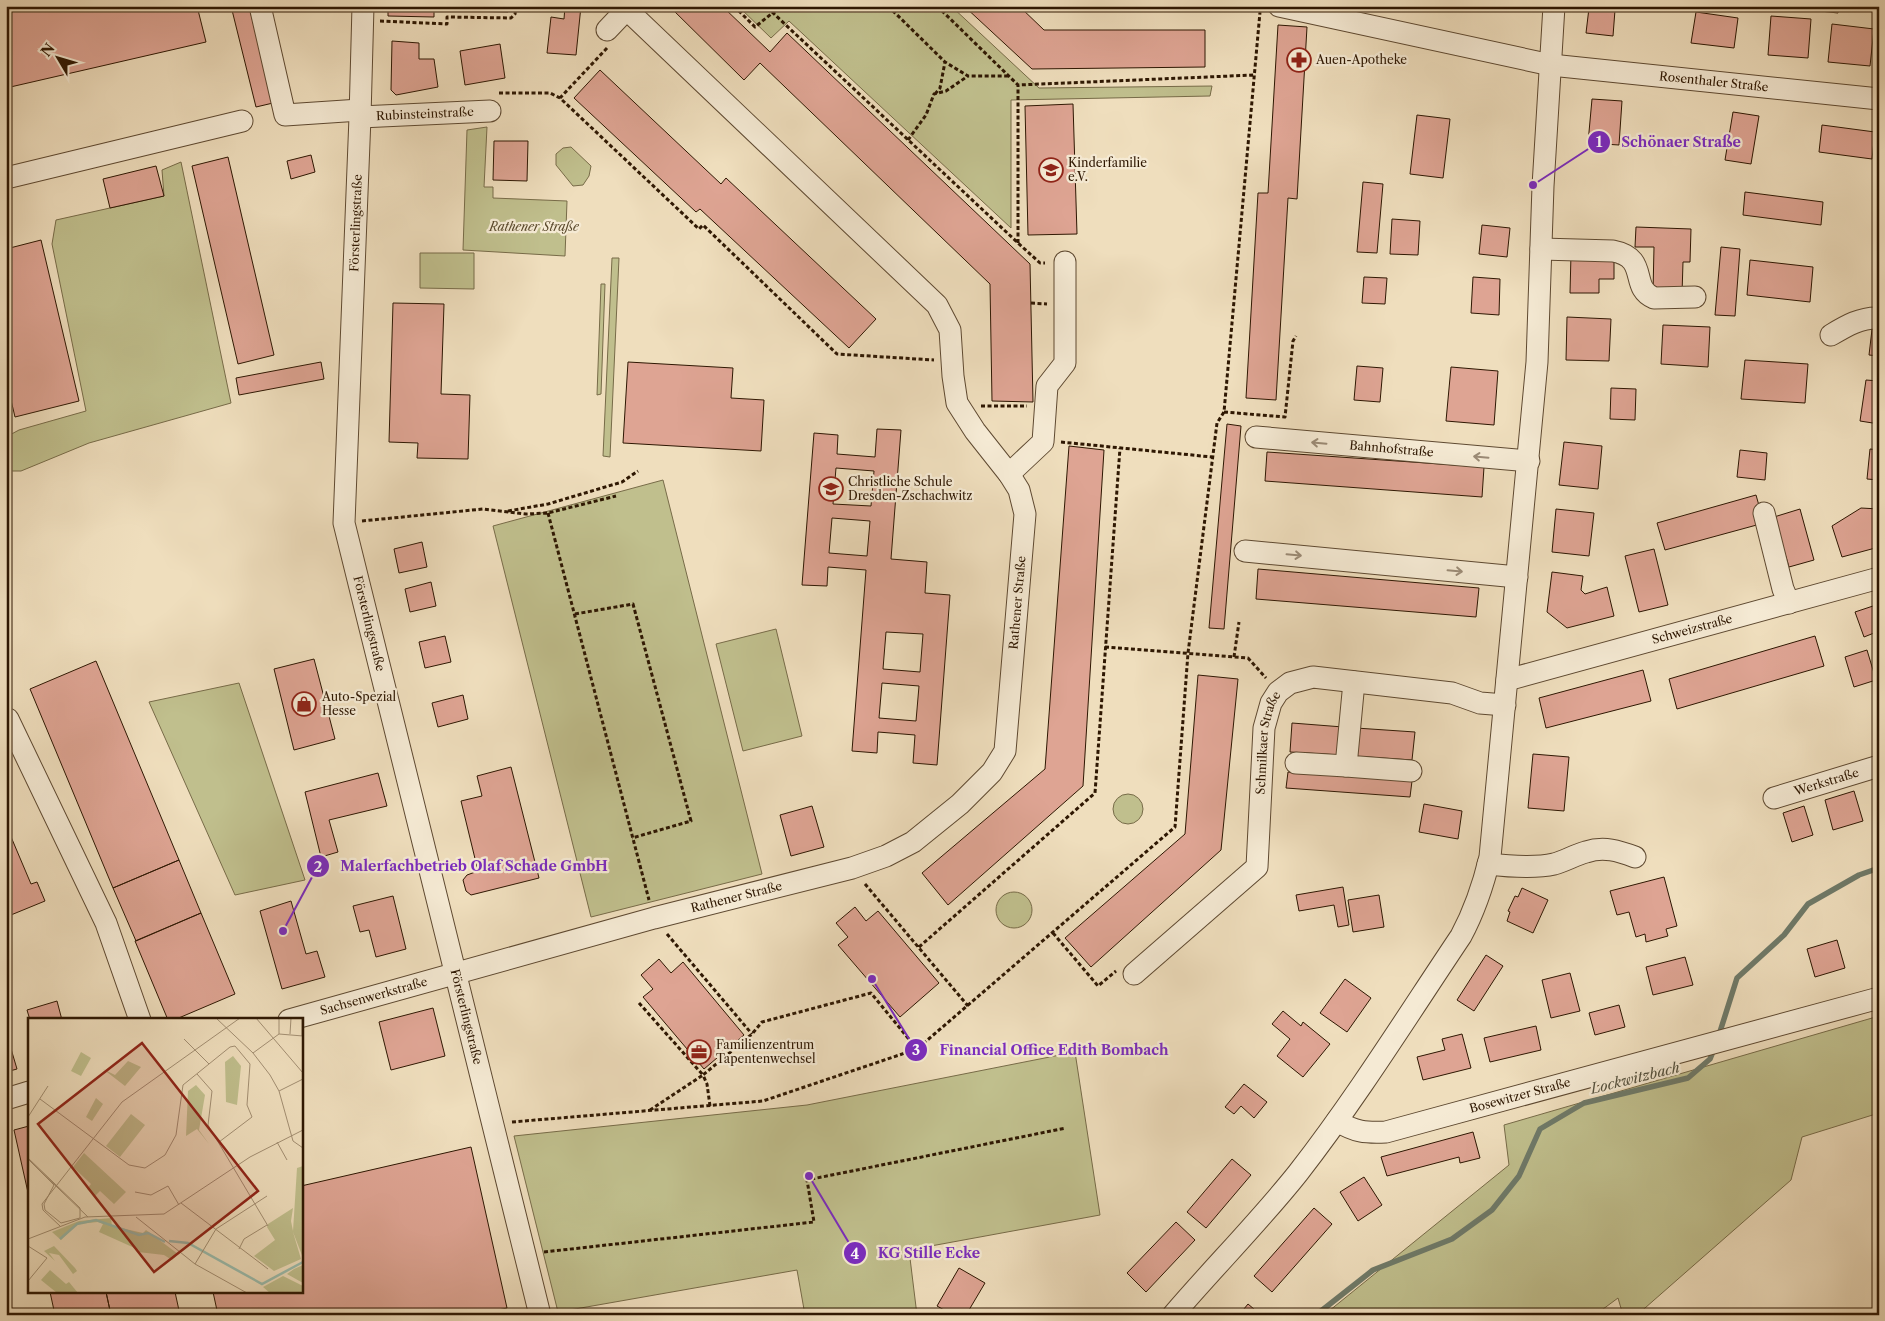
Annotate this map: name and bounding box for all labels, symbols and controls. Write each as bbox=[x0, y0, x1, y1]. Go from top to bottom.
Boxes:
north arrow bbox=[32, 32, 82, 82]
text: N bbox=[37, 40, 59, 60]
pharmacy icon: Auen-Apotheke bbox=[1286, 47, 1312, 73]
place label: Auen-Apotheke bbox=[1315, 52, 1407, 67]
street label: Rosenthaler Straße bbox=[1658, 68, 1770, 95]
street label: Rubinsteinstraße bbox=[376, 104, 474, 123]
callout: Schönaer Straße bbox=[1586, 127, 1751, 156]
text: 1 bbox=[1596, 132, 1603, 151]
text: Schönaer Straße bbox=[1621, 133, 1741, 151]
place label: Kinderfamilie e.V. bbox=[1068, 155, 1147, 184]
school or university icon: Kinderfamilie e.V. bbox=[1038, 157, 1064, 183]
street label: Försterlingstraße bbox=[346, 174, 365, 272]
park label: Rathener Straße bbox=[488, 219, 580, 234]
street label: Bahnhofstraße bbox=[1349, 437, 1435, 460]
one-way arrow bbox=[1311, 438, 1327, 447]
one-way arrow bbox=[1473, 452, 1489, 462]
place label: Christliche Schule Dresden-Zschachwitz bbox=[848, 474, 972, 503]
school or university icon: Christliche Schule Dresden-Zschachwitz bbox=[818, 476, 844, 502]
one-way arrow bbox=[1285, 550, 1301, 560]
street label: Rathener Straße bbox=[1006, 555, 1028, 650]
one-way arrow bbox=[1447, 566, 1463, 575]
street label: Försterlingstraße bbox=[350, 574, 388, 673]
street label: Schweizstraße bbox=[1650, 611, 1734, 647]
street label: Schmilkaer Straße bbox=[1253, 688, 1284, 795]
place label: Auto-Spezial Hesse bbox=[321, 689, 397, 718]
shop icon: Auto-Spezial Hesse bbox=[291, 691, 317, 717]
street label: Werkstraße bbox=[1791, 765, 1861, 799]
callout: Malerfachbetrieb Olaf Schade GmbH bbox=[305, 852, 618, 881]
text: 2 bbox=[314, 857, 323, 876]
text: Malerfachbetrieb Olaf Schade GmbH bbox=[340, 857, 608, 875]
street label: Rathener Straße bbox=[689, 878, 784, 915]
street label: Försterlingstraße bbox=[448, 967, 486, 1066]
street label: Sachsenwerkstraße bbox=[318, 974, 429, 1018]
inset map bbox=[28, 1018, 302, 1294]
callout: Financial Office Edith Bombach bbox=[904, 1035, 1178, 1064]
place label: Familienzentrum Tapentenwechsel bbox=[716, 1037, 816, 1066]
office icon: Familienzentrum Tapentenwechsel bbox=[686, 1039, 712, 1065]
text: 3 bbox=[912, 1040, 920, 1059]
text: Financial Office Edith Bombach bbox=[939, 1041, 1169, 1059]
water label: Lockwitzbach bbox=[1588, 1058, 1681, 1098]
street label: Bosewitzer Straße bbox=[1468, 1074, 1572, 1116]
callout: KG Stille Ecke bbox=[843, 1239, 990, 1268]
text: 4 bbox=[851, 1244, 860, 1263]
text: KG Stille Ecke bbox=[878, 1244, 980, 1262]

